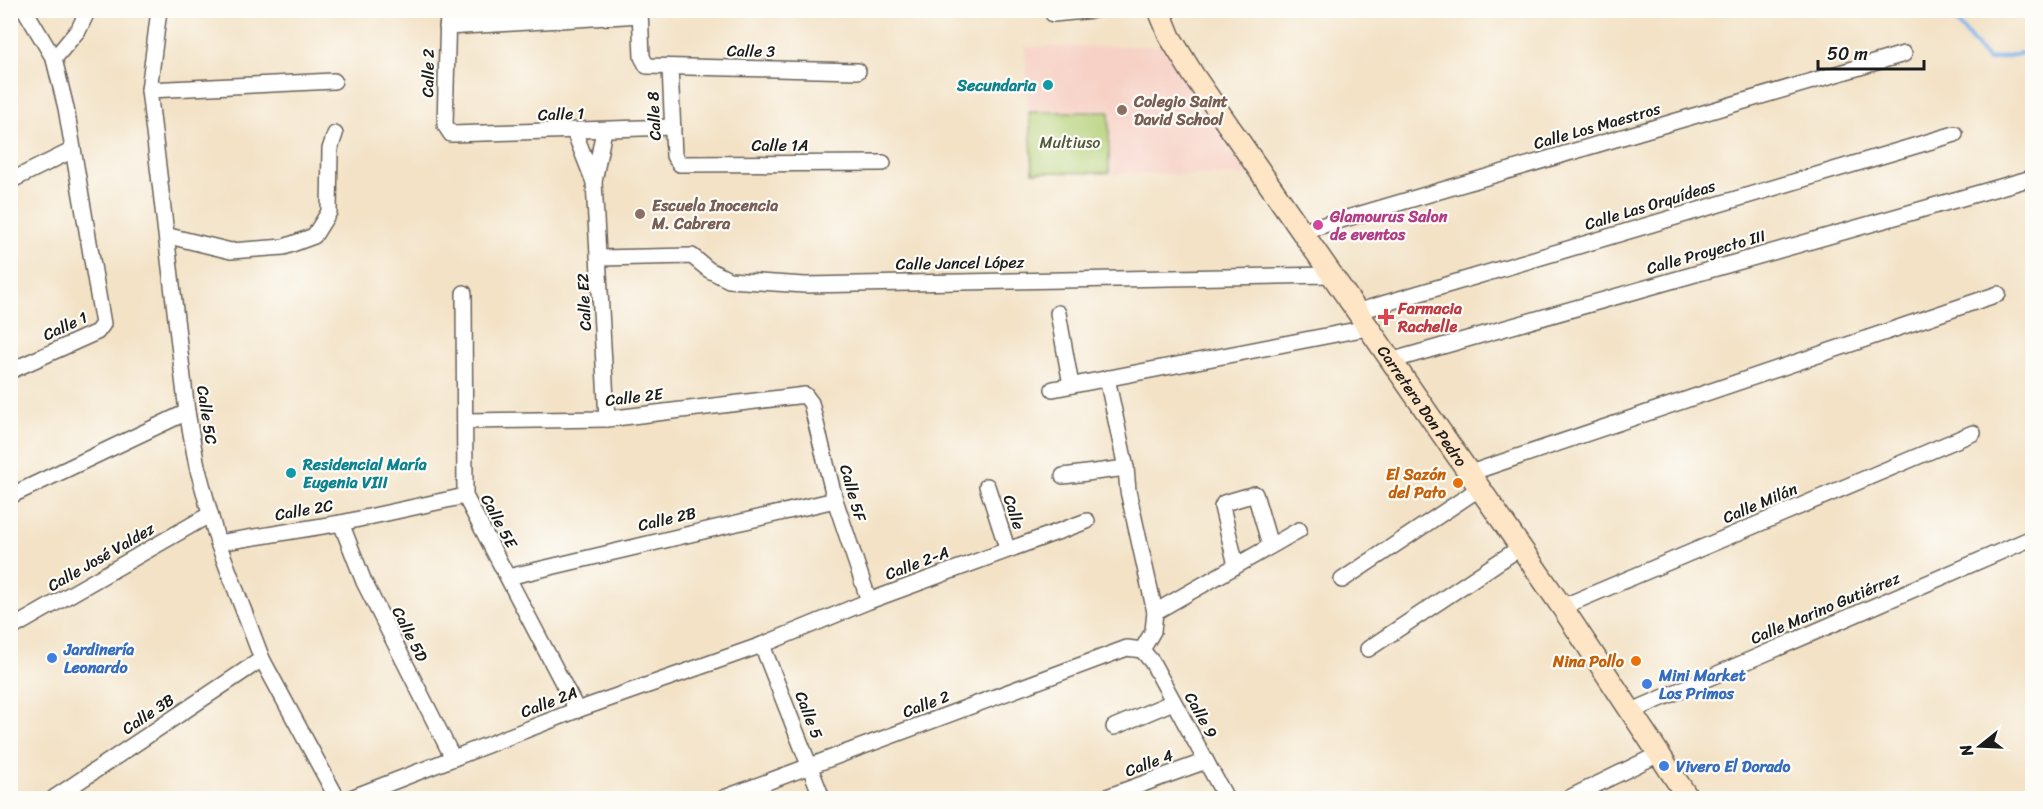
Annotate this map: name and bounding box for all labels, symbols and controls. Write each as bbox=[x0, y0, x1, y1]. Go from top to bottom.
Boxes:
scale bar bbox=[1818, 33, 1924, 71]
street label: Calle 3 bbox=[727, 36, 776, 66]
text: 50 m bbox=[1827, 38, 1868, 70]
street label: Calle 2 bbox=[413, 48, 443, 98]
place label: Secundaria bbox=[956, 71, 1037, 100]
marker: Secundaria bbox=[1041, 78, 1055, 92]
place label: Colegio Saint David School bbox=[1133, 87, 1228, 134]
street label: Calle 8 bbox=[638, 90, 670, 141]
street label: Calle Los Maestros bbox=[1530, 94, 1665, 158]
street label: Calle 1 bbox=[537, 99, 585, 129]
marker: Colegio Saint David School bbox=[1115, 103, 1129, 117]
park label: Multiuso bbox=[1040, 128, 1100, 157]
street label: Calle 1A bbox=[752, 131, 808, 160]
street label: Calle Las Orquídeas bbox=[1581, 171, 1720, 239]
place label: Escuela Inocencia M. Cabrera bbox=[651, 191, 778, 238]
place label: Glamourus Salon de eventos bbox=[1329, 202, 1448, 249]
marker: Escuela Inocencia M. Cabrera bbox=[633, 207, 647, 221]
marker: Glamourus Salon de eventos bbox=[1311, 218, 1325, 232]
street label: Calle Proyecto III bbox=[1643, 221, 1769, 283]
street label: Calle Jancel López bbox=[896, 247, 1025, 279]
street label: Calle E2 bbox=[568, 272, 600, 332]
place label: Farmacia Rachelle bbox=[1397, 294, 1462, 341]
street label: Calle 1 bbox=[38, 303, 92, 349]
marker: Farmacia Rachelle bbox=[1379, 310, 1393, 324]
street label: Carretera Don Pedro bbox=[1370, 339, 1475, 473]
street label: Calle 2E bbox=[604, 379, 665, 415]
street label: Calle 5C bbox=[188, 383, 226, 447]
place label: Residencial María Eugenia VIII bbox=[302, 450, 427, 497]
place label: El Sazón del Pato bbox=[1386, 460, 1446, 507]
street label: Calle 5F bbox=[831, 461, 875, 526]
marker: Residencial María Eugenia VIII bbox=[284, 466, 298, 480]
street label: Calle Milán bbox=[1718, 474, 1802, 532]
marker: El Sazón del Pato bbox=[1451, 476, 1465, 490]
street label: Calle 5E bbox=[473, 489, 526, 554]
street label: Calle 2C bbox=[273, 491, 335, 529]
street label: Calle bbox=[995, 491, 1033, 533]
street label: Calle 2B bbox=[635, 498, 699, 540]
street label: Calle José Valdez bbox=[42, 514, 161, 600]
street label: Calle 2-A bbox=[881, 538, 953, 588]
street label: Calle Marino Gutiérrez bbox=[1746, 563, 1905, 653]
street label: Calle 5D bbox=[384, 601, 436, 667]
place label: Jardinería Leonardo bbox=[63, 635, 134, 682]
place label: Nina Pollo bbox=[1552, 647, 1625, 676]
marker: Jardinería Leonardo bbox=[45, 651, 59, 665]
marker: Nina Pollo bbox=[1629, 654, 1643, 668]
place label: Mini Market Los Primos bbox=[1658, 661, 1746, 708]
marker: Mini Market Los Primos bbox=[1640, 677, 1654, 691]
street label: Calle 2A bbox=[516, 678, 582, 726]
street label: Calle 2 bbox=[898, 682, 954, 726]
street label: Calle 3B bbox=[116, 686, 180, 742]
street label: Calle 9 bbox=[1176, 686, 1226, 744]
street label: Calle 5 bbox=[787, 687, 831, 743]
north arrow bbox=[1950, 716, 2010, 776]
text: N bbox=[1950, 740, 1982, 761]
street label: Calle 4 bbox=[1121, 741, 1177, 785]
place label: Vivero El Dorado bbox=[1676, 752, 1791, 781]
marker: Vivero El Dorado bbox=[1657, 759, 1671, 773]

